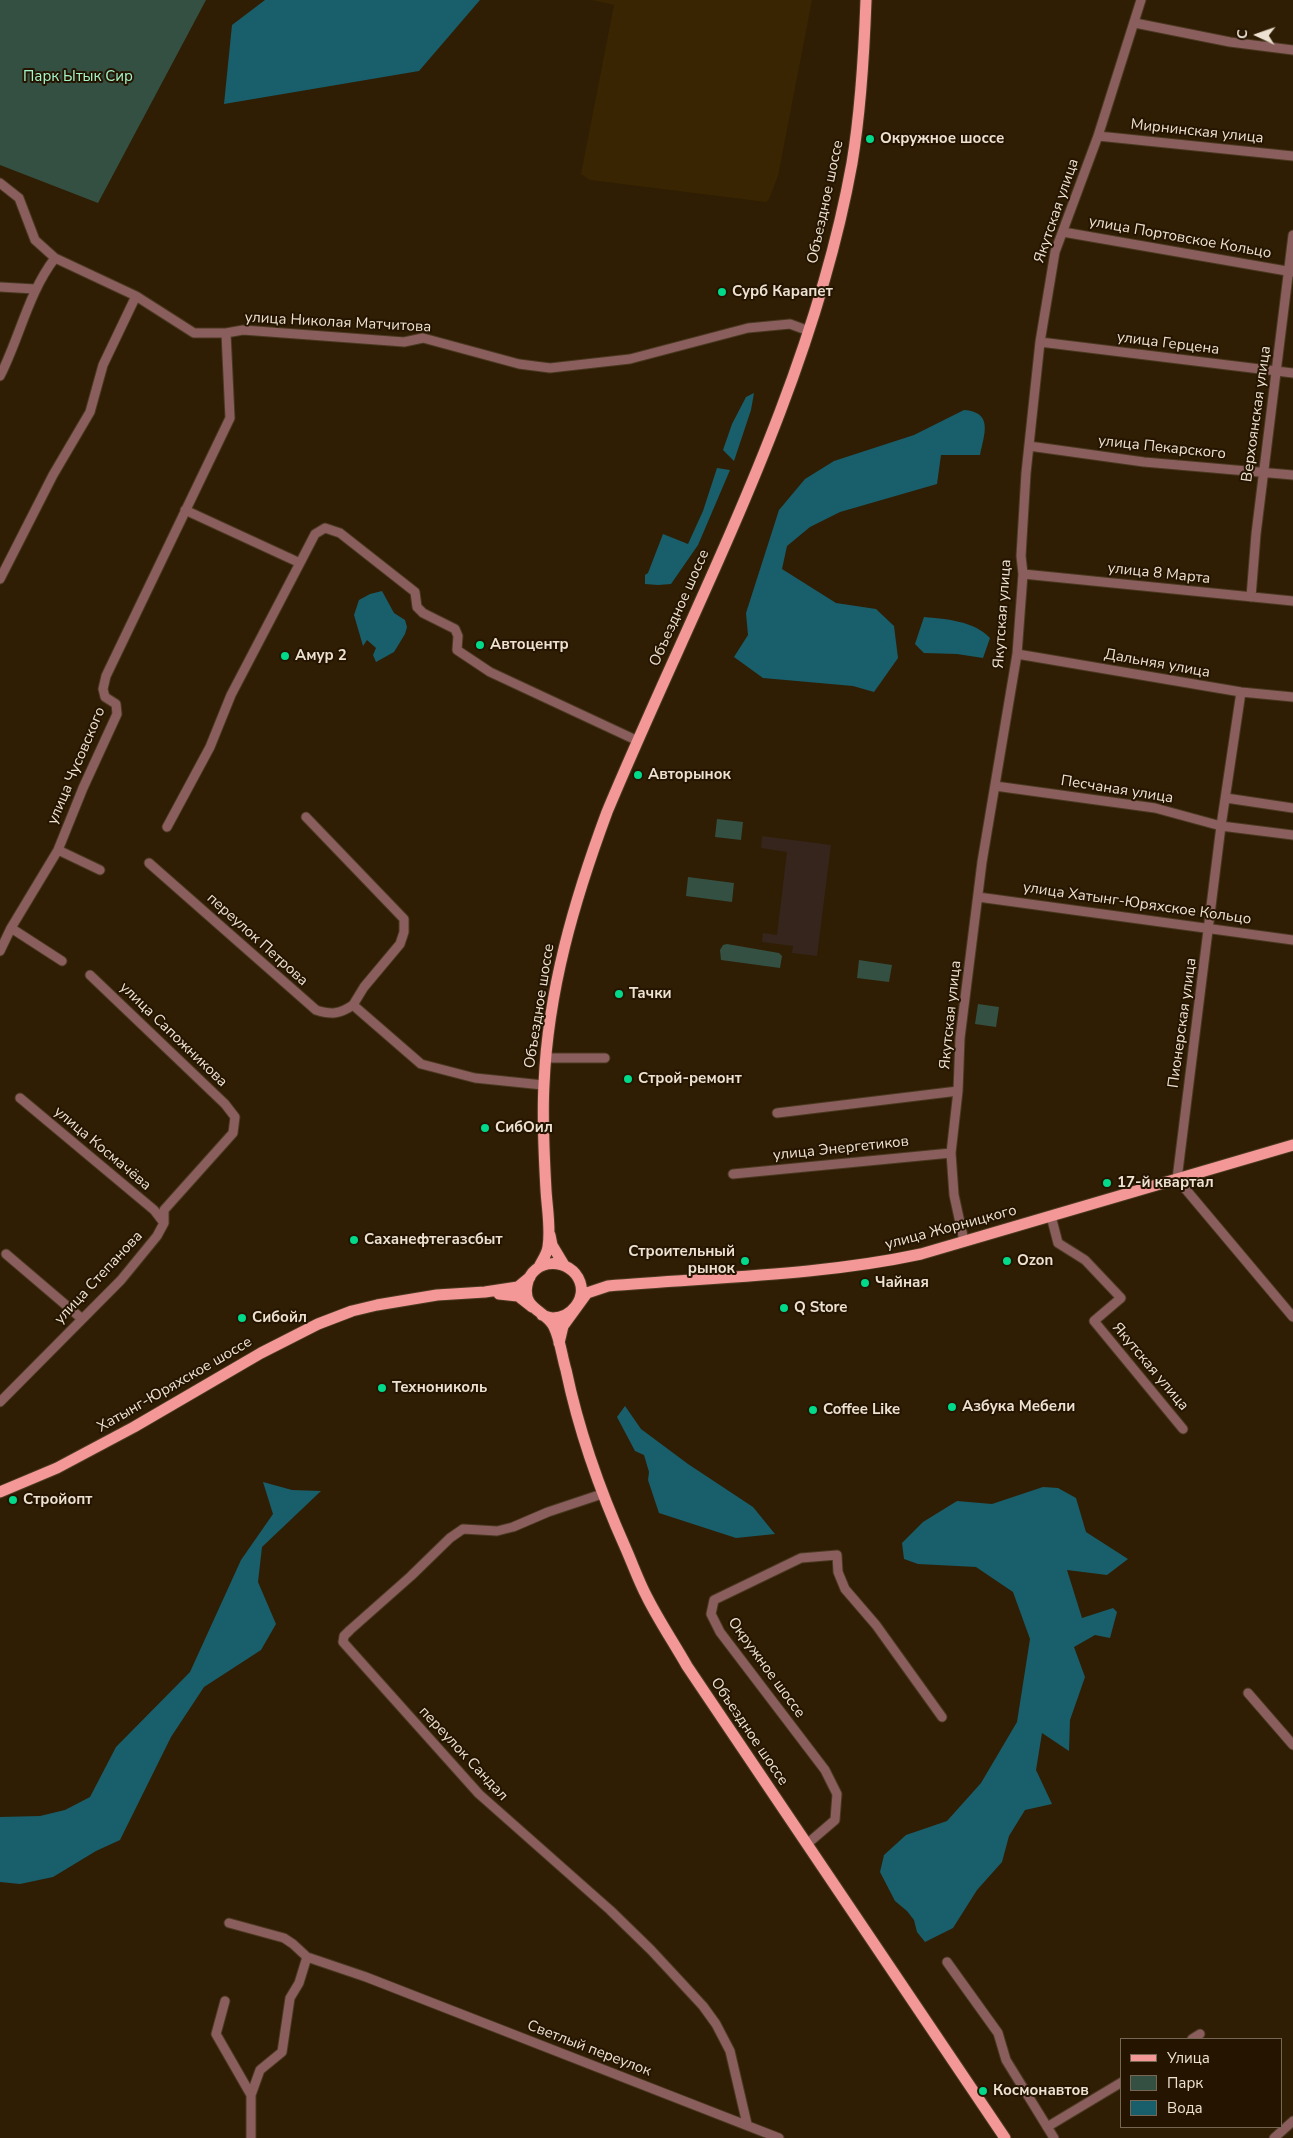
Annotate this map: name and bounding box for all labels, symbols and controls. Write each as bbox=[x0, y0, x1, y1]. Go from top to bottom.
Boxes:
north arrow bbox=[1233, 10, 1283, 60]
text: С bbox=[1233, 29, 1252, 39]
park label: Парк Ытык Сир bbox=[23, 68, 133, 86]
street label: Мирнинская улица bbox=[1130, 116, 1264, 148]
place label: Окружное шоссе bbox=[880, 130, 1004, 148]
marker: Окружное шоссе bbox=[864, 133, 876, 145]
street label: Объездное шоссе bbox=[804, 139, 848, 265]
street label: Якутская улица bbox=[1031, 156, 1083, 266]
street label: улица Портовское Кольцо bbox=[1087, 213, 1273, 263]
place label: Сурб Карапет bbox=[732, 283, 833, 301]
marker: Сурб Карапет bbox=[716, 286, 728, 298]
street label: улица Николая Матчитова bbox=[244, 309, 432, 337]
street label: улица Герцена bbox=[1116, 329, 1220, 359]
street label: Верхоянская улица bbox=[1239, 345, 1275, 483]
street label: улица Пекарского bbox=[1097, 432, 1227, 464]
street label: Объездное шоссе bbox=[646, 547, 714, 669]
street label: Якутская улица bbox=[990, 559, 1016, 669]
street label: улица 8 Марта bbox=[1107, 560, 1211, 588]
place label: Автоцентр bbox=[490, 636, 569, 654]
marker: Автоцентр bbox=[474, 639, 486, 651]
street label: Дальняя улица bbox=[1103, 646, 1211, 682]
place label: Амур 2 bbox=[295, 647, 347, 665]
marker: Амур 2 bbox=[279, 650, 291, 662]
street label: улица Чусовского bbox=[44, 705, 110, 827]
place label: Авторынок bbox=[648, 766, 731, 784]
marker: Авторынок bbox=[632, 769, 644, 781]
street label: Песчаная улица bbox=[1059, 772, 1175, 808]
street label: улица Хатынг-Юряхское Кольцо bbox=[1022, 879, 1252, 929]
street label: переулок Петрова bbox=[203, 890, 311, 990]
street label: Объездное шоссе bbox=[521, 942, 559, 1070]
street label: Пионерская улица bbox=[1165, 957, 1201, 1089]
street label: Якутская улица bbox=[936, 960, 966, 1070]
street label: улица Сапожникова bbox=[115, 979, 231, 1091]
place label: Тачки bbox=[629, 985, 672, 1003]
marker: Тачки bbox=[613, 988, 625, 1000]
place label: Строй-ремонт bbox=[638, 1070, 742, 1088]
marker: Строй-ремонт bbox=[622, 1073, 634, 1085]
street label: улица Космачёва bbox=[50, 1103, 154, 1195]
place label: СибОил bbox=[495, 1119, 553, 1137]
marker: СибОил bbox=[479, 1122, 491, 1134]
street label: улица Энергетиков bbox=[772, 1133, 910, 1165]
place label: 17-й квартал bbox=[1117, 1174, 1214, 1192]
marker: 17-й квартал bbox=[1101, 1177, 1113, 1189]
street label: улица Жорницкого bbox=[883, 1202, 1019, 1254]
street label: улица Степанова bbox=[51, 1228, 147, 1328]
place label: Саханефтегазсбыт bbox=[364, 1231, 503, 1249]
marker: Саханефтегазсбыт bbox=[348, 1234, 360, 1246]
place label: Строительный рынок bbox=[628, 1243, 735, 1278]
place label: Ozon bbox=[1017, 1252, 1053, 1270]
marker: Строительный рынок bbox=[739, 1255, 751, 1267]
marker: Ozon bbox=[1001, 1255, 1013, 1267]
place label: Чайная bbox=[875, 1274, 929, 1292]
marker: Чайная bbox=[859, 1277, 871, 1289]
place label: Q Store bbox=[794, 1299, 847, 1317]
marker: Q Store bbox=[778, 1302, 790, 1314]
place label: Сибойл bbox=[252, 1309, 307, 1327]
marker: Сибойл bbox=[236, 1312, 248, 1324]
street label: Якутская улица bbox=[1108, 1319, 1192, 1415]
street label: Хатынг-Юряхское шоссе bbox=[95, 1333, 255, 1437]
place label: Технониколь bbox=[392, 1379, 487, 1397]
marker: Технониколь bbox=[376, 1382, 388, 1394]
place label: Азбука Мебели bbox=[962, 1398, 1075, 1416]
place label: Coffee Like bbox=[823, 1401, 900, 1419]
marker: Азбука Мебели bbox=[946, 1401, 958, 1413]
marker: Coffee Like bbox=[807, 1404, 819, 1416]
place label: Стройопт bbox=[23, 1491, 92, 1509]
marker: Стройопт bbox=[7, 1494, 19, 1506]
street label: Окружное шоссе bbox=[723, 1614, 809, 1722]
street label: Объездное шоссе bbox=[706, 1675, 792, 1789]
street label: переулок Сандал bbox=[415, 1703, 511, 1805]
street label: Светлый переулок bbox=[524, 2017, 654, 2081]
legend bbox=[1120, 2038, 1283, 2128]
text: Улица bbox=[1167, 2048, 1210, 2068]
text: Парк bbox=[1167, 2073, 1203, 2093]
place label: Космонавтов bbox=[993, 2082, 1089, 2100]
marker: Космонавтов bbox=[977, 2085, 989, 2097]
text: Вода bbox=[1167, 2098, 1203, 2118]

